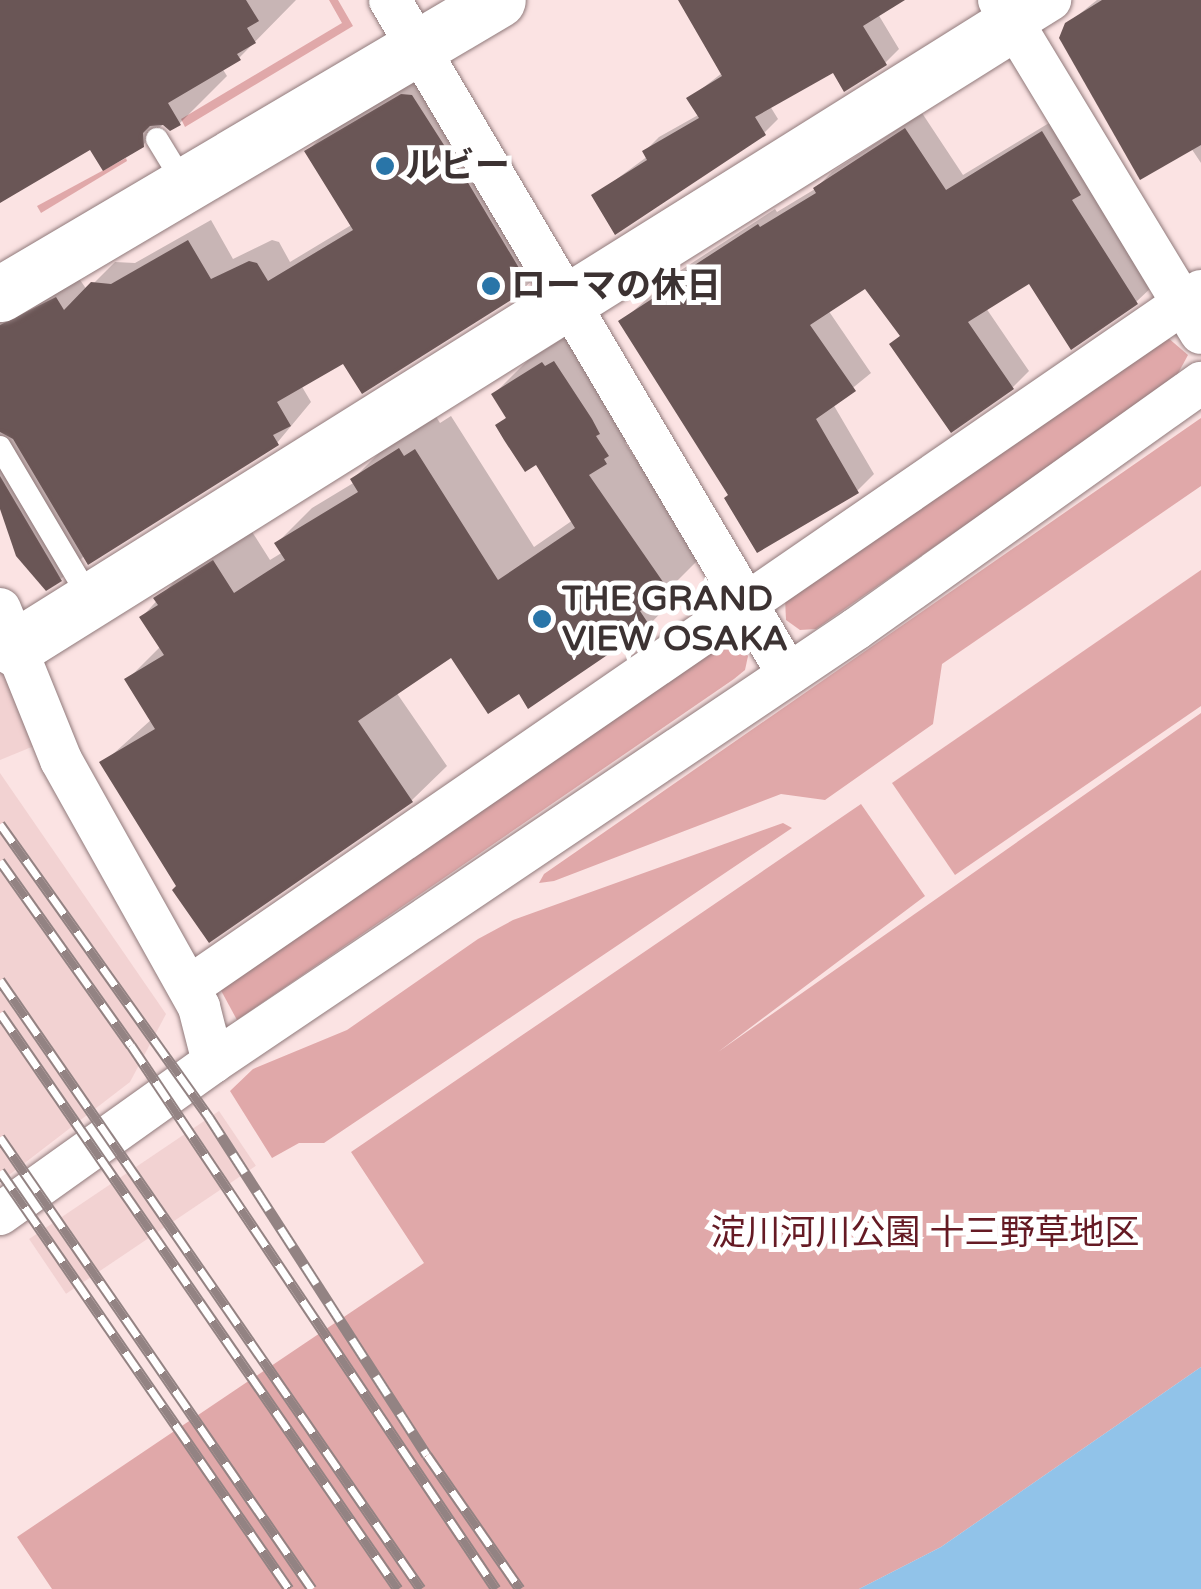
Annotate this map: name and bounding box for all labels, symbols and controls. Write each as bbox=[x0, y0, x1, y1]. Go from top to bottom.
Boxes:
place label: ルビー bbox=[405, 145, 510, 187]
marker: ルビー bbox=[374, 155, 396, 177]
place label: ローマの休日 bbox=[511, 265, 721, 307]
marker: ローマの休日 bbox=[480, 275, 502, 297]
place label: THE GRAND VIEW OSAKA bbox=[562, 578, 788, 660]
marker: THE GRAND VIEW OSAKA bbox=[531, 608, 553, 630]
park label: 淀川河川公園 十三野草地区 bbox=[710, 1212, 1140, 1254]

